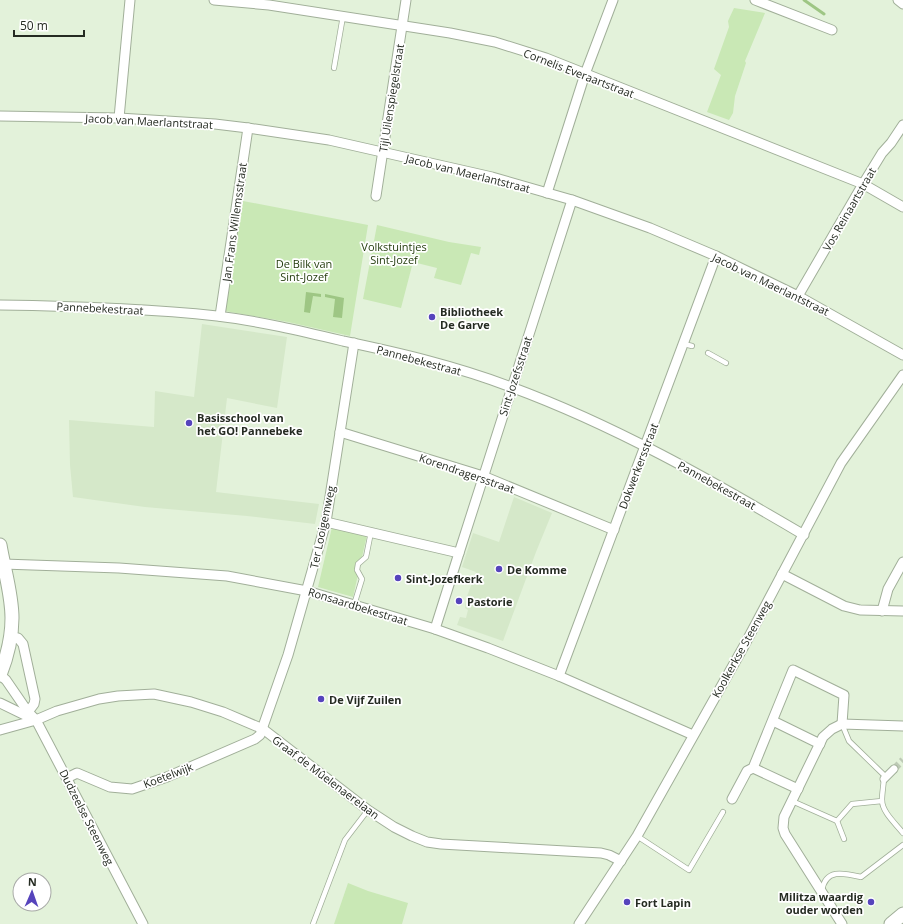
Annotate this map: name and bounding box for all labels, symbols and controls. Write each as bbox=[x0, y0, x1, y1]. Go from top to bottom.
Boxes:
scale bar bbox=[14, 12, 84, 38]
text: 50 m bbox=[20, 17, 48, 34]
street label: Tijl Uilenspiegelstraat bbox=[375, 43, 407, 153]
street label: Cornelis Everaartstraat bbox=[522, 45, 637, 101]
street label: Jacob van Maerlantstraat bbox=[84, 110, 213, 132]
street label: Jacob van Maerlantstraat bbox=[403, 150, 532, 196]
street label: Jan Frans Willemsstraat bbox=[218, 162, 250, 283]
street label: Vos Reinaartstraat bbox=[819, 164, 879, 254]
park label: Volkstuintjes Sint-Jozef bbox=[361, 239, 427, 267]
street label: Jacob van Maerlantstraat bbox=[709, 249, 832, 319]
park label: De Bilk van Sint-Jozef bbox=[276, 256, 332, 284]
street label: Pannebekestraat bbox=[56, 298, 144, 318]
place label: Bibliotheek De Garve bbox=[440, 304, 503, 332]
marker: Bibliotheek De Garve bbox=[427, 312, 437, 322]
street label: Sint-Jozefsstraat bbox=[495, 334, 535, 418]
street label: Pannebekestraat bbox=[375, 341, 463, 379]
place label: Basisschool van het GO! Pannebeke bbox=[197, 410, 303, 438]
marker: Basisschool van het GO! Pannebeke bbox=[184, 418, 194, 428]
street label: Dokwerkersstraat bbox=[615, 421, 661, 511]
street label: Korendragersstraat bbox=[417, 450, 517, 496]
street label: Pannebekestraat bbox=[675, 457, 759, 513]
street label: Ter Looigemweg bbox=[306, 484, 338, 570]
place label: De Komme bbox=[507, 562, 567, 577]
marker: De Komme bbox=[494, 564, 504, 574]
place label: Sint-Jozefkerk bbox=[406, 571, 483, 586]
marker: Sint-Jozefkerk bbox=[393, 573, 403, 583]
street label: Ronsaardbekestraat bbox=[306, 584, 410, 628]
place label: Pastorie bbox=[467, 594, 513, 609]
marker: Pastorie bbox=[454, 596, 464, 606]
street label: Koolkerkse Steenweg bbox=[708, 598, 774, 700]
place label: De Vijf Zuilen bbox=[329, 692, 402, 707]
marker: De Vijf Zuilen bbox=[316, 694, 326, 704]
street label: Graaf de Mûelenaerelaan bbox=[269, 732, 383, 822]
street label: Koetelwijk bbox=[141, 759, 195, 791]
street label: Dudzeelse Steenweg bbox=[56, 766, 118, 868]
north arrow bbox=[12, 872, 52, 912]
text: N bbox=[28, 874, 37, 889]
place label: Militza waardig ouder worden bbox=[779, 889, 864, 917]
place label: Fort Lapin bbox=[635, 895, 691, 910]
marker: Fort Lapin bbox=[622, 897, 632, 907]
marker: Militza waardig ouder worden bbox=[866, 897, 876, 907]

